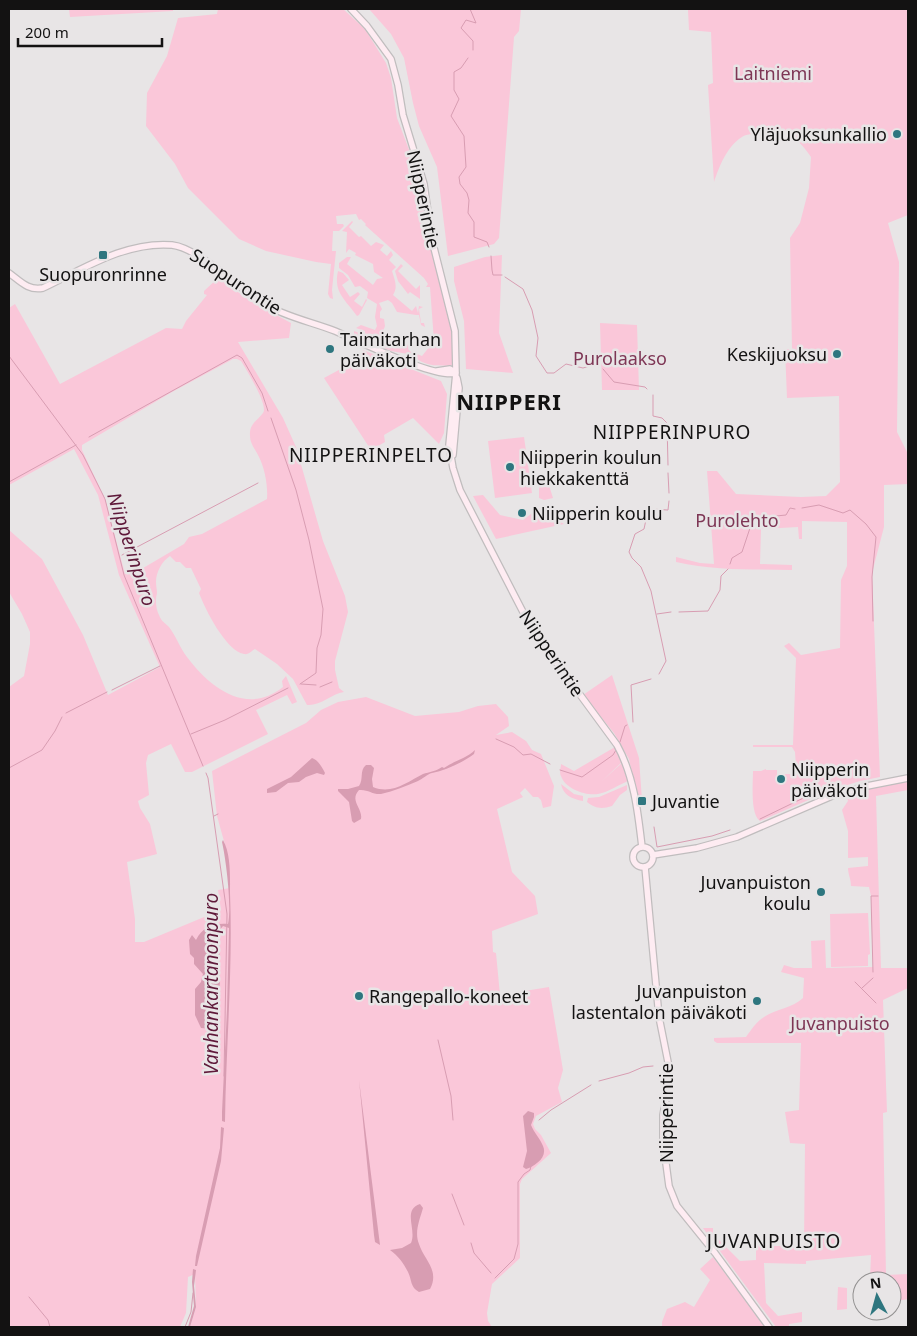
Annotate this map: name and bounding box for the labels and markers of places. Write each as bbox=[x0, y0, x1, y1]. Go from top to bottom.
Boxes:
place label: Yläjuoksunkallio bbox=[750, 122, 887, 146]
marker: Yläjuoksunkallio bbox=[891, 128, 903, 140]
marker: Suopuronrinne bbox=[97, 249, 109, 261]
place label: Suopuronrinne bbox=[39, 262, 167, 286]
place label: Taimitarhan päiväkoti bbox=[340, 327, 441, 372]
place label: Keskijuoksu bbox=[727, 342, 827, 366]
marker: Taimitarhan päiväkoti bbox=[324, 343, 336, 355]
marker: Keskijuoksu bbox=[831, 348, 843, 360]
place label: Niipperin koulun hiekkakenttä bbox=[520, 445, 662, 490]
marker: Niipperin koulun hiekkakenttä bbox=[504, 461, 516, 473]
place label: Niipperin koulu bbox=[532, 501, 663, 525]
marker: Niipperin koulu bbox=[516, 507, 528, 519]
place label: Niipperin päiväkoti bbox=[791, 757, 869, 802]
marker: Niipperin päiväkoti bbox=[775, 773, 787, 785]
place label: Juvantie bbox=[650, 789, 720, 813]
marker: Juvantie bbox=[636, 795, 648, 807]
place label: Juvanpuiston koulu bbox=[699, 870, 811, 915]
marker: Juvanpuiston koulu bbox=[815, 886, 827, 898]
place label: Juvanpuiston lastentalon päiväkoti bbox=[571, 979, 747, 1024]
place label: Rangepallo-koneet bbox=[369, 984, 529, 1008]
marker: Rangepallo-koneet bbox=[353, 990, 365, 1002]
marker: Juvanpuiston lastentalon päiväkoti bbox=[751, 995, 763, 1007]

